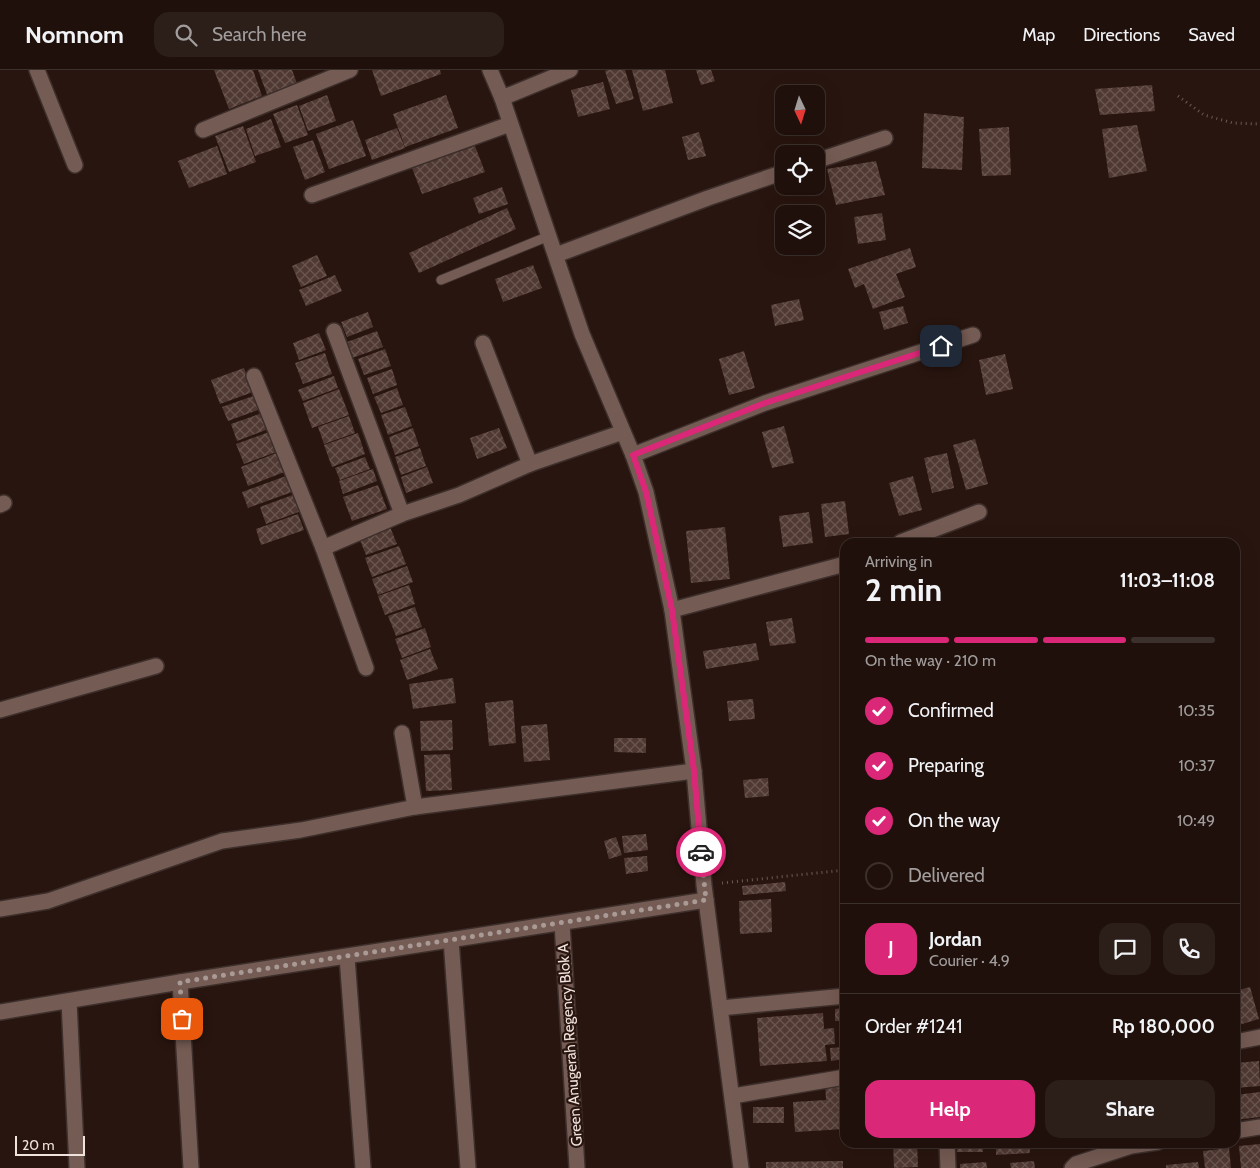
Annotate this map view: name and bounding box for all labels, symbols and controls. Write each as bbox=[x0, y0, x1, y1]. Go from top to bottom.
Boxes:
search box bbox=[154, 12, 504, 57]
text: Nomnom bbox=[25, 20, 124, 49]
icon: search bbox=[172, 21, 200, 49]
text: Search here bbox=[212, 23, 306, 46]
text: Map bbox=[1022, 24, 1055, 46]
text: Directions bbox=[1083, 24, 1160, 46]
text: Saved bbox=[1188, 24, 1235, 46]
north arrow bbox=[775, 85, 825, 135]
map controls bbox=[775, 85, 825, 255]
button: locate bbox=[775, 145, 825, 195]
button: layers bbox=[775, 205, 825, 255]
pin bbox=[920, 325, 962, 367]
icon: home bbox=[927, 332, 955, 360]
text: Arriving in bbox=[865, 552, 932, 571]
text: 11:03–11:08 bbox=[1120, 569, 1215, 592]
text: 2 min bbox=[865, 570, 942, 609]
text: On the way · 210 m bbox=[865, 651, 996, 670]
icon: check bbox=[865, 697, 893, 725]
text: Confirmed bbox=[908, 699, 994, 722]
text: 10:35 bbox=[1178, 701, 1215, 720]
icon: check bbox=[865, 752, 893, 780]
text: Preparing bbox=[908, 754, 984, 777]
text: 10:37 bbox=[1179, 756, 1215, 775]
icon: check bbox=[865, 807, 893, 835]
text: On the way bbox=[908, 809, 1000, 832]
text: 10:49 bbox=[1177, 811, 1215, 830]
courier bbox=[676, 827, 726, 877]
icon: car bbox=[687, 838, 715, 866]
text: Delivered bbox=[908, 864, 985, 887]
button: chat bbox=[1099, 923, 1151, 975]
button: phone bbox=[1163, 923, 1215, 975]
text: Jordan bbox=[929, 928, 982, 951]
text: J bbox=[888, 937, 894, 960]
street label: Green Anugerah Regency Blok A bbox=[554, 942, 586, 1147]
text: Courier · 4.9 bbox=[929, 951, 1010, 970]
pin bbox=[161, 998, 203, 1040]
icon: bag bbox=[168, 1005, 196, 1033]
text: Order #1241 bbox=[865, 1015, 963, 1038]
text: Rp 180,000 bbox=[1112, 1015, 1215, 1038]
button: Help bbox=[865, 1080, 1035, 1138]
button: Share bbox=[1045, 1080, 1215, 1138]
scale bar bbox=[15, 1133, 85, 1156]
text: 20 m bbox=[22, 1136, 55, 1154]

